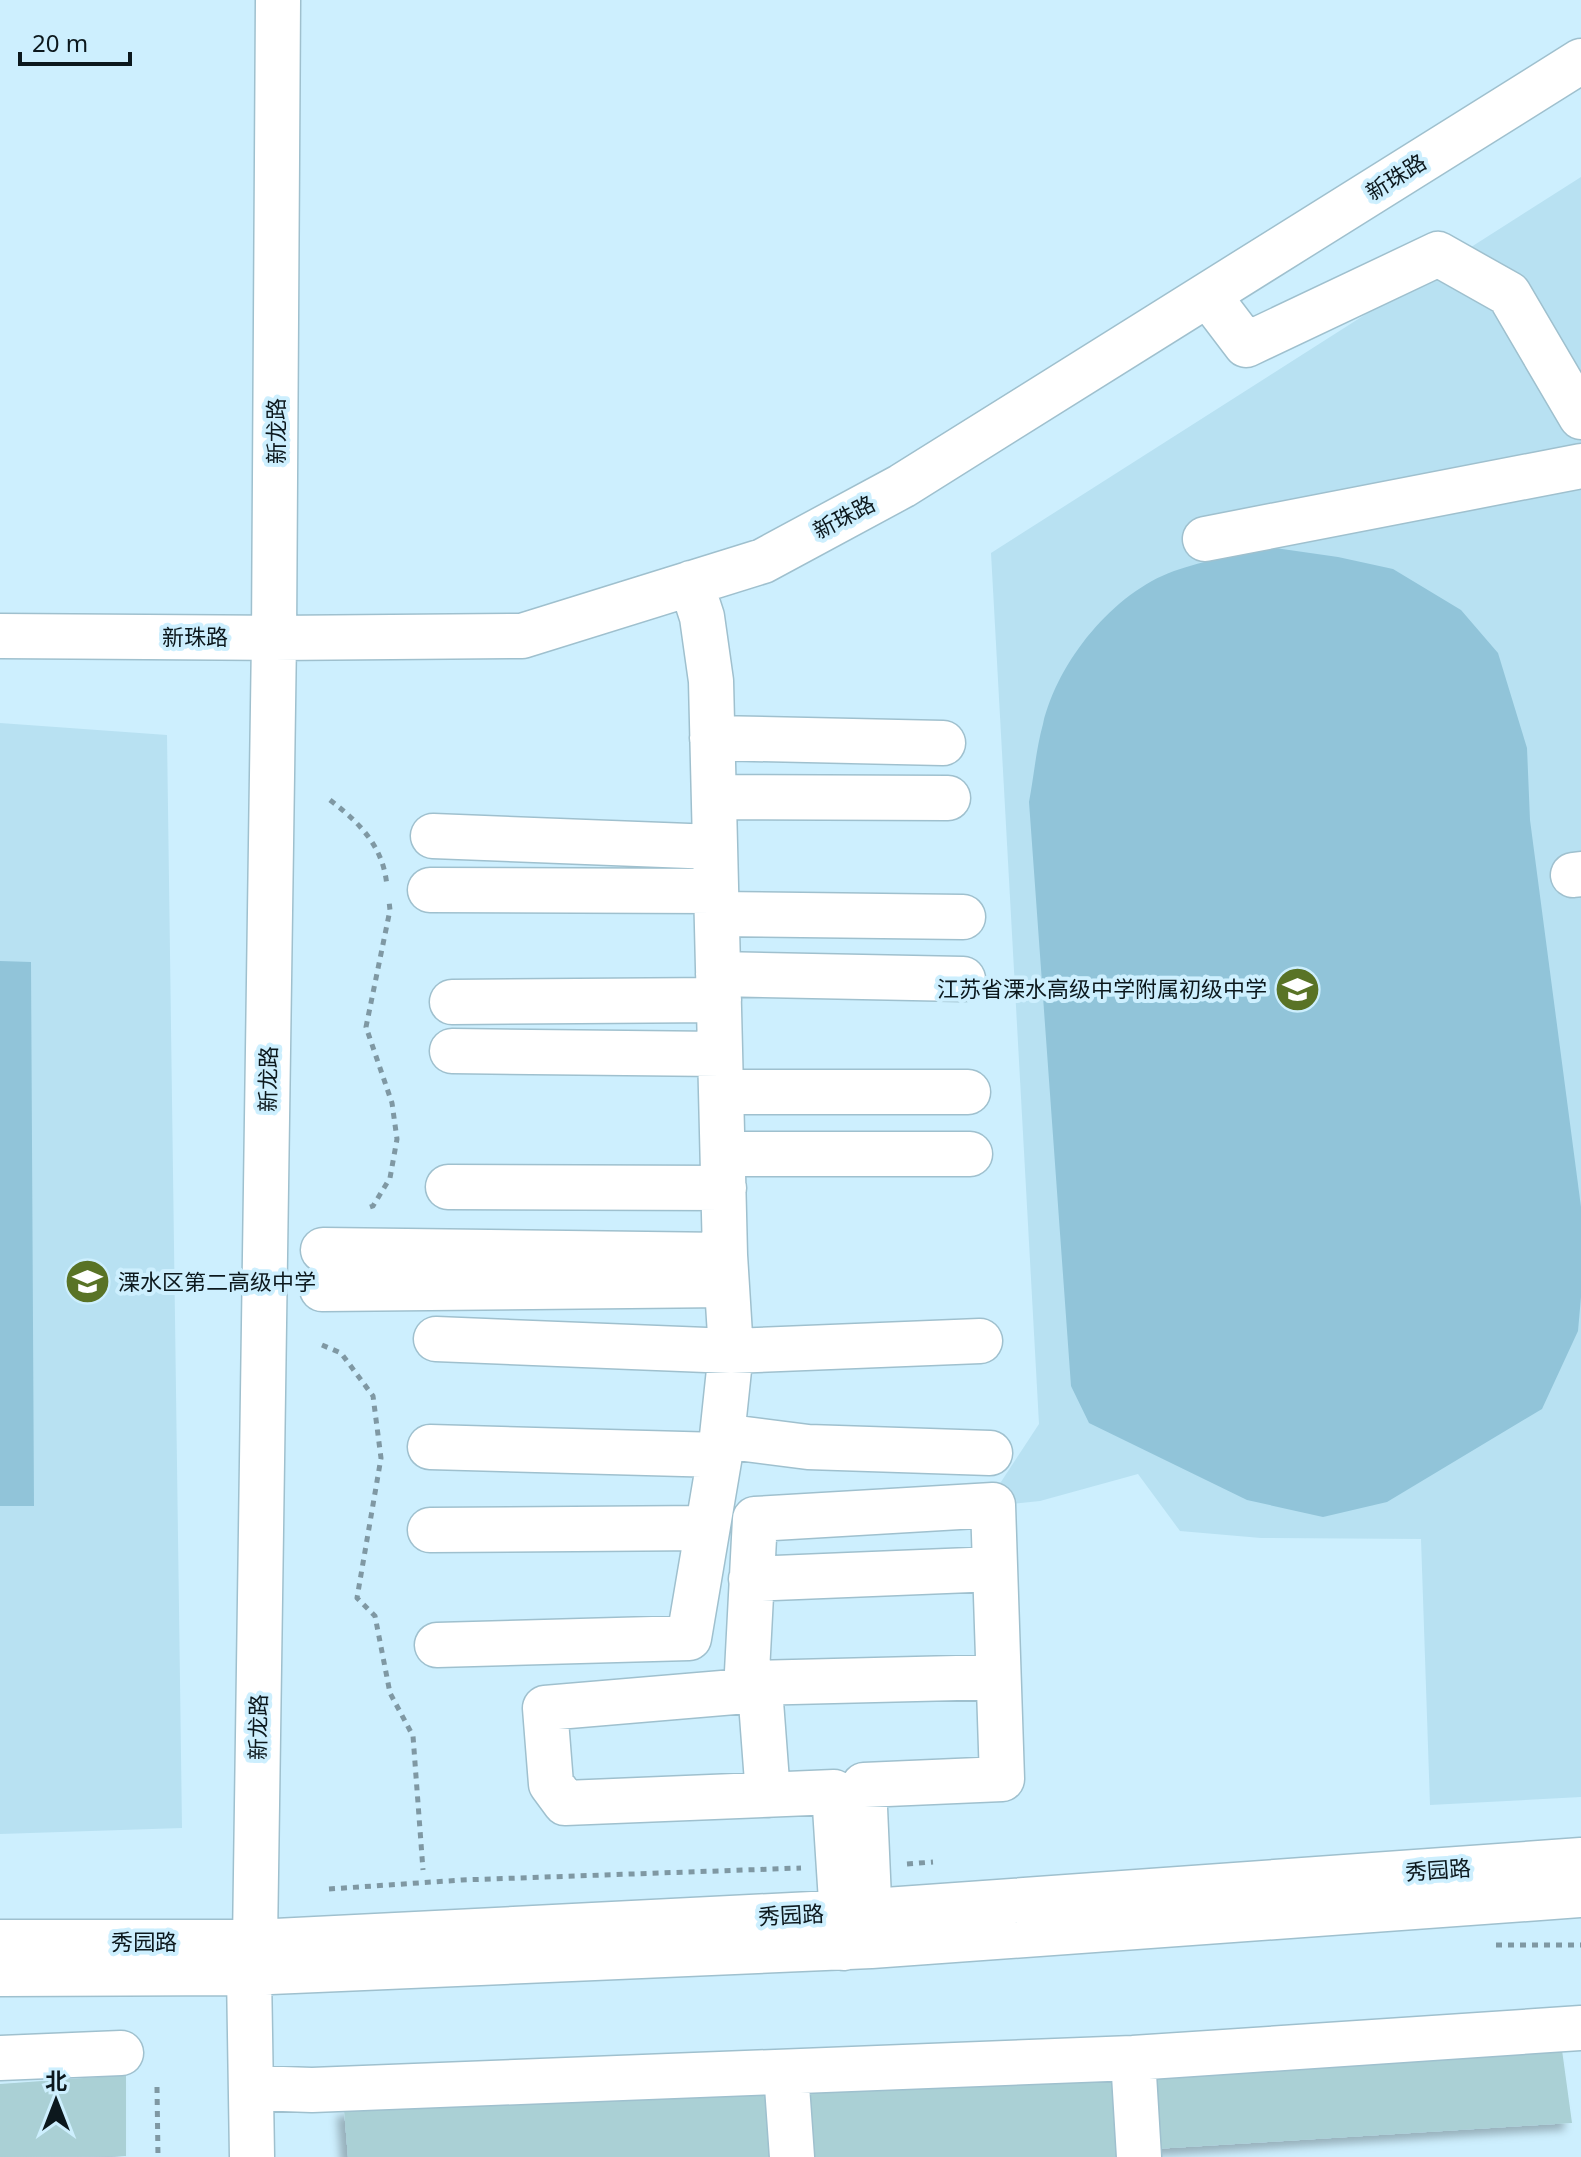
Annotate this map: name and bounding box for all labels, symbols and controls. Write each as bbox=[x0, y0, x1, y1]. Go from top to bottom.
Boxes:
scale bar bbox=[20, 16, 130, 66]
text: 20 m bbox=[32, 26, 88, 59]
street label: 新珠路 bbox=[1360, 146, 1431, 206]
street label: 新龙路 bbox=[260, 398, 290, 464]
street label: 新珠路 bbox=[807, 487, 880, 545]
street label: 新珠路 bbox=[162, 621, 228, 651]
school or university icon: 江苏省溧水高级中学附属初级中学 bbox=[1274, 965, 1322, 1013]
place label: 江苏省溧水高级中学附属初级中学 bbox=[937, 973, 1267, 1003]
street label: 新龙路 bbox=[251, 1046, 283, 1112]
school or university icon: 溧水区第二高级中学 bbox=[63, 1258, 111, 1306]
place label: 溧水区第二高级中学 bbox=[118, 1266, 316, 1296]
street label: 新龙路 bbox=[241, 1694, 273, 1760]
street label: 秀园路 bbox=[1404, 1852, 1472, 1886]
street label: 秀园路 bbox=[757, 1897, 825, 1931]
street label: 秀园路 bbox=[111, 1926, 177, 1956]
north arrow bbox=[16, 2061, 96, 2141]
text: 北 bbox=[45, 2065, 67, 2095]

